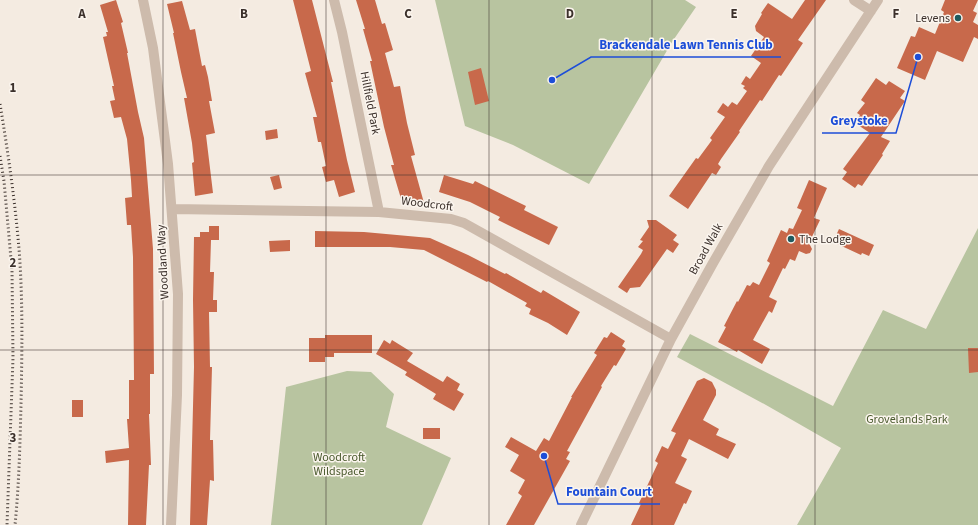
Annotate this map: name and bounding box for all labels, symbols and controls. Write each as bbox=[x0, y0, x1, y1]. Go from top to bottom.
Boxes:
text: A bbox=[77, 5, 86, 23]
text: B bbox=[240, 5, 248, 23]
text: C bbox=[404, 5, 412, 23]
text: D bbox=[566, 5, 574, 23]
text: E bbox=[730, 5, 738, 23]
text: F bbox=[893, 5, 900, 23]
place label: Levens bbox=[915, 10, 950, 27]
marker: Levens bbox=[953, 13, 963, 23]
callout: Brackendale Lawn Tennis Club bbox=[591, 32, 781, 57]
text: Brackendale Lawn Tennis Club bbox=[599, 36, 773, 54]
street label: Hillfield Park bbox=[356, 70, 384, 136]
text: 1 bbox=[10, 79, 17, 97]
callout: Greystoke bbox=[822, 108, 896, 133]
text: Greystoke bbox=[830, 112, 888, 130]
street label: Woodcroft bbox=[400, 192, 454, 216]
street label: Broad Walk bbox=[685, 220, 727, 278]
street label: Woodland Way bbox=[153, 224, 173, 300]
place label: The Lodge bbox=[799, 231, 851, 248]
marker: The Lodge bbox=[786, 234, 796, 244]
text: 2 bbox=[10, 254, 17, 272]
park label: Grovelands Park bbox=[866, 411, 948, 428]
text: 3 bbox=[10, 429, 17, 447]
park label: Woodcroft Wildspace bbox=[313, 449, 365, 480]
callout: Fountain Court bbox=[558, 479, 660, 504]
text: Fountain Court bbox=[566, 483, 652, 501]

